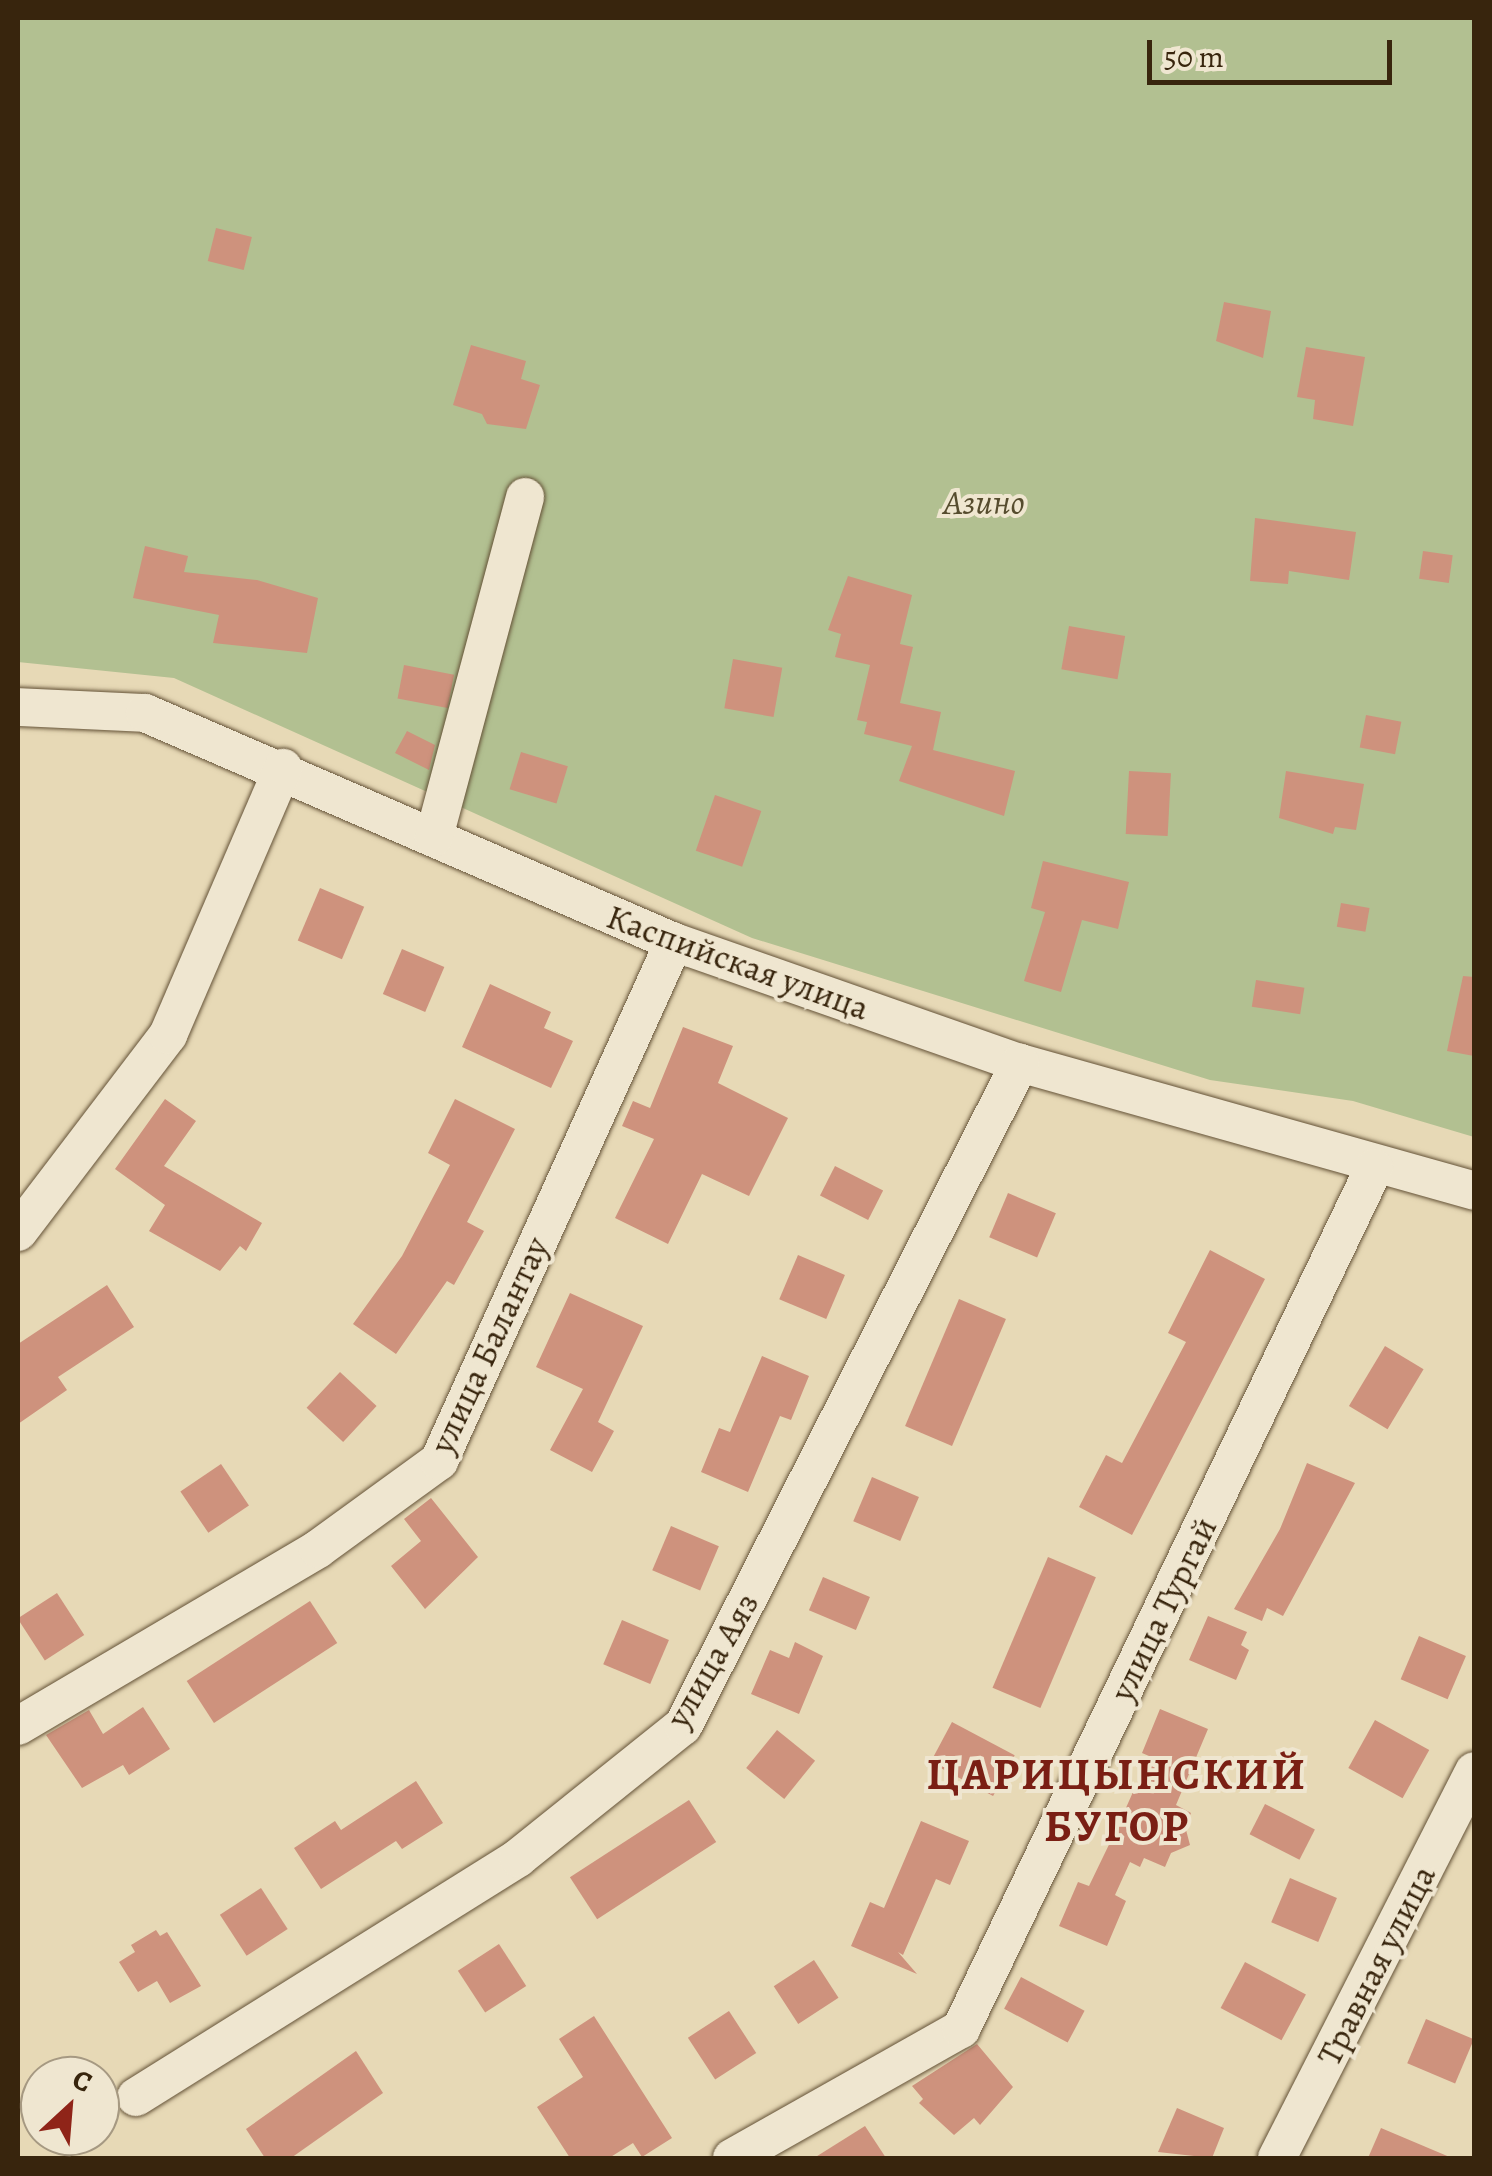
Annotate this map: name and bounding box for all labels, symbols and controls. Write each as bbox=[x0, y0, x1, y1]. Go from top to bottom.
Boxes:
scale bar bbox=[1152, 20, 1397, 82]
text: 50 m bbox=[1164, 37, 1224, 77]
park label: Азино bbox=[943, 481, 1025, 523]
street label: Каспийская улица bbox=[601, 895, 875, 1029]
street label: улица Балантау bbox=[421, 1230, 557, 1460]
street label: улица Тургай bbox=[1100, 1510, 1226, 1708]
street label: улица Аяз bbox=[657, 1585, 767, 1735]
district label: ЦАРИЦЫНСКИЙ БУГОР bbox=[927, 1748, 1307, 1854]
street label: Травная улица bbox=[1308, 1858, 1444, 2072]
north arrow bbox=[20, 2056, 120, 2156]
text: С bbox=[66, 2060, 98, 2102]

